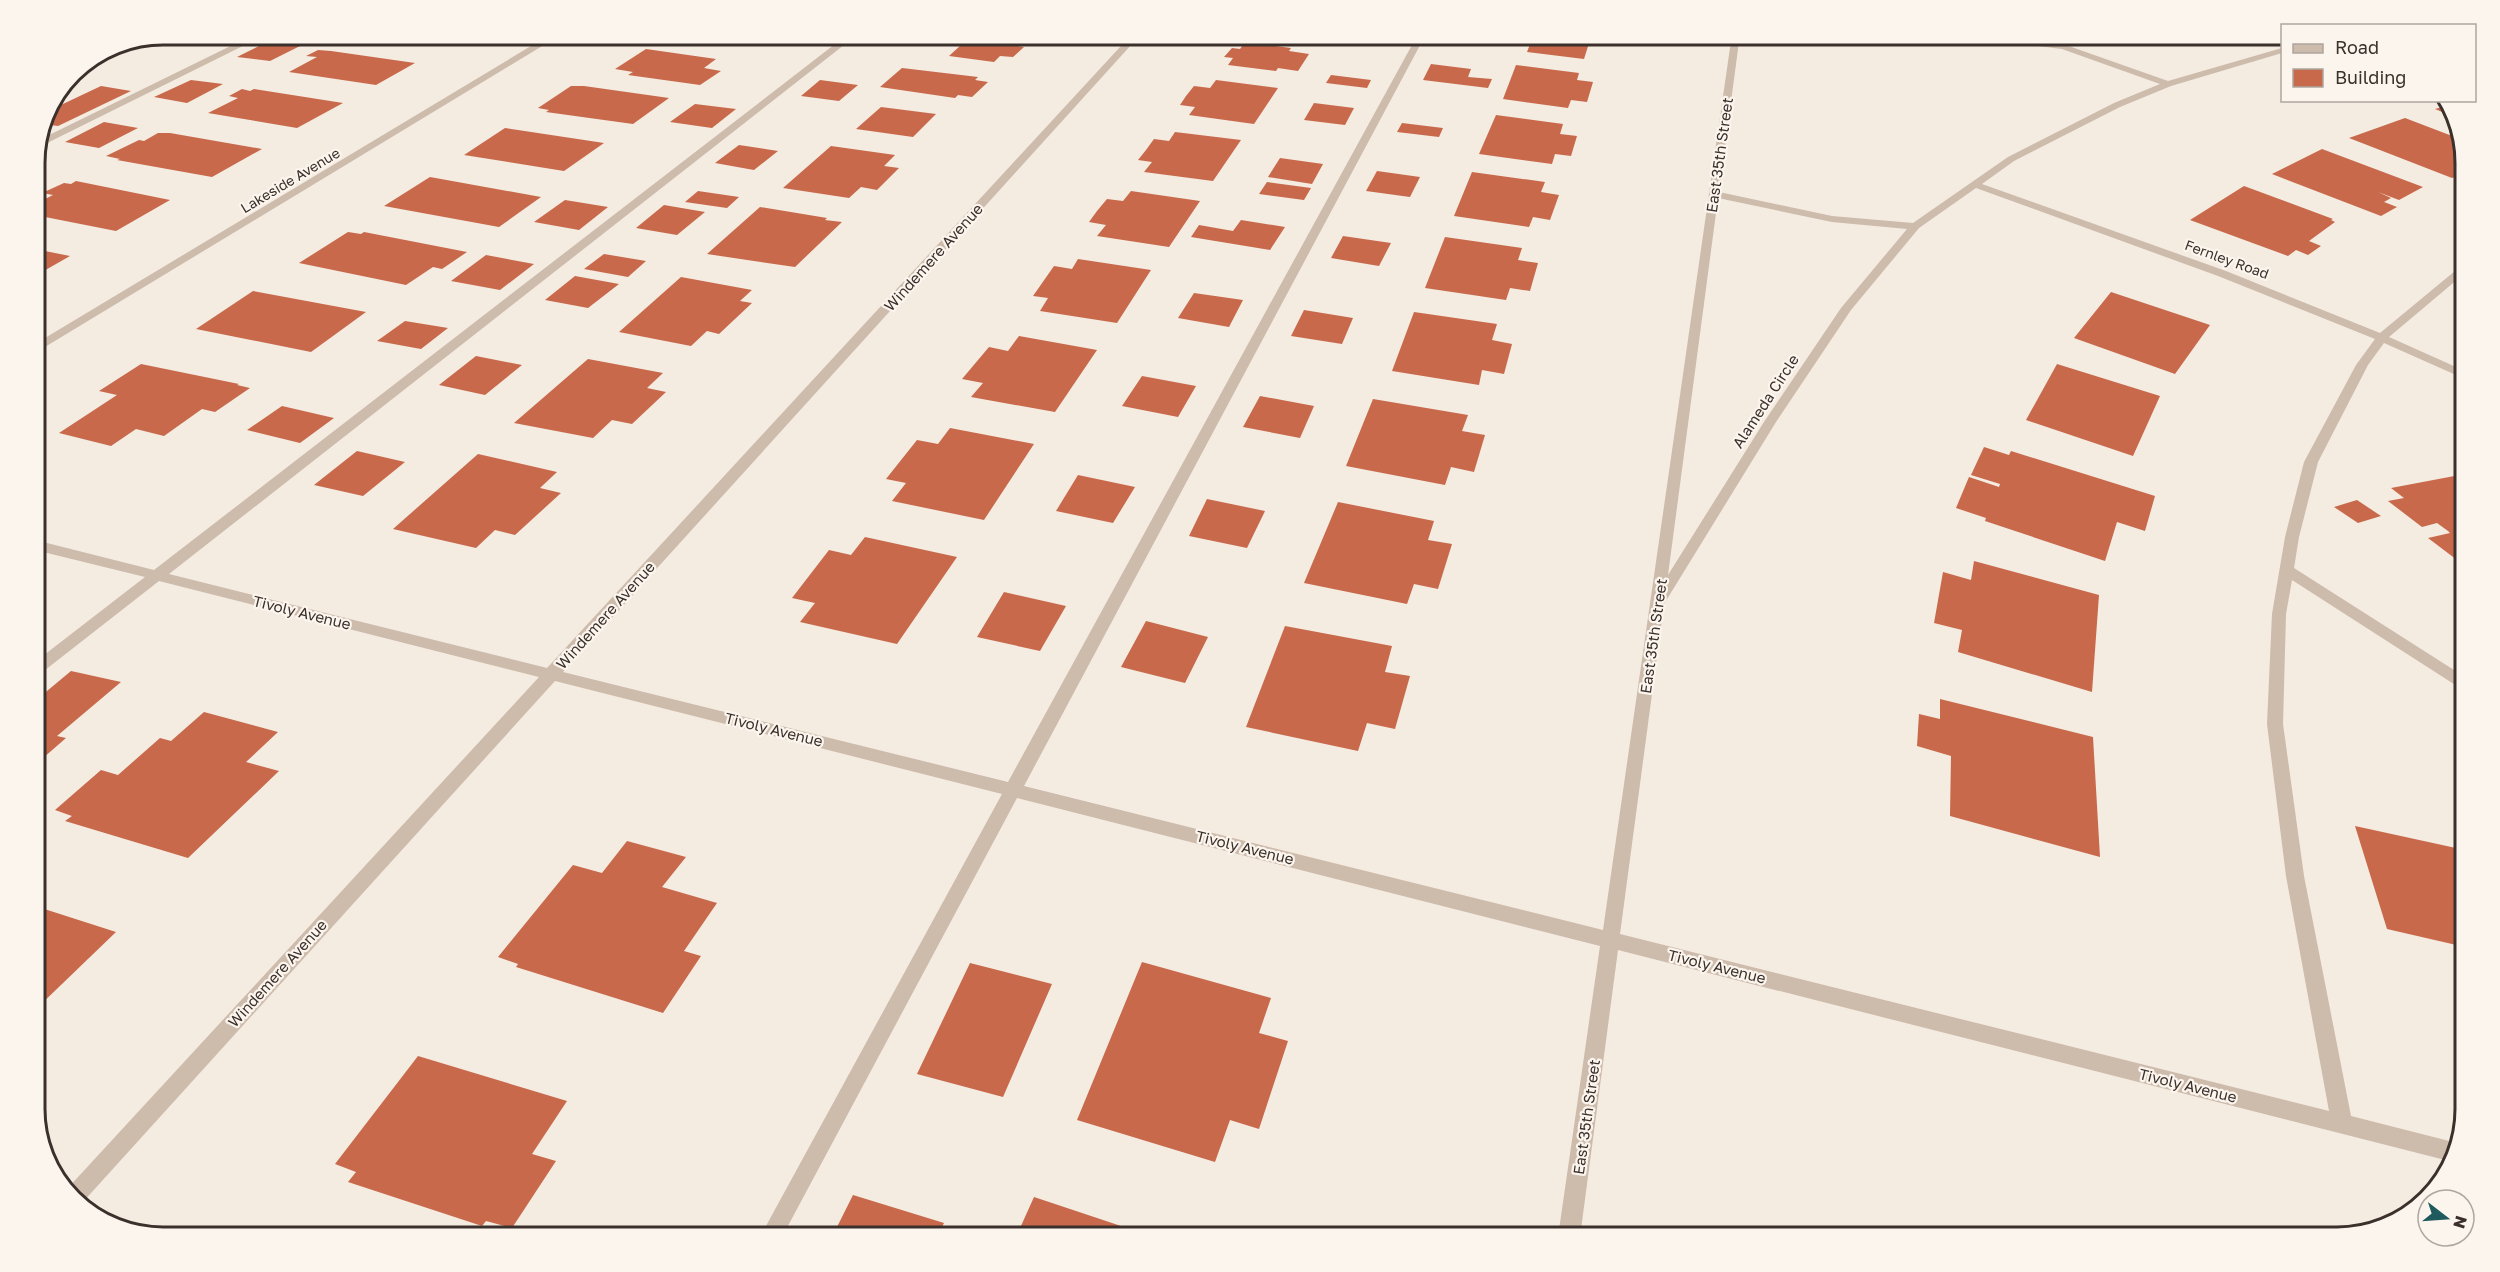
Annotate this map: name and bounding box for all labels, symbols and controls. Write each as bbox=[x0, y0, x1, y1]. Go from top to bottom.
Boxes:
legend bbox=[2281, 24, 2476, 102]
text: Road bbox=[2335, 36, 2379, 58]
text: Building bbox=[2335, 66, 2406, 88]
street label: East 35th Street bbox=[1702, 96, 1736, 214]
street label: Lakeside Avenue bbox=[237, 144, 343, 216]
street label: Windemere Avenue bbox=[880, 199, 986, 315]
street label: Fernley Road bbox=[2183, 236, 2271, 282]
street label: Alameda Circle bbox=[1728, 351, 1802, 451]
street label: Windemere Avenue bbox=[552, 557, 658, 673]
street label: East 35th Street bbox=[1636, 577, 1670, 695]
street label: Tivoly Avenue bbox=[251, 591, 353, 633]
street label: Tivoly Avenue bbox=[723, 708, 825, 750]
street label: Tivoly Avenue bbox=[1194, 826, 1296, 868]
street label: Windemere Avenue bbox=[224, 915, 330, 1031]
street label: Tivoly Avenue bbox=[1666, 945, 1768, 987]
street label: East 35th Street bbox=[1569, 1058, 1603, 1176]
street label: Tivoly Avenue bbox=[2137, 1064, 2239, 1106]
north arrow bbox=[2416, 1188, 2476, 1248]
text: N bbox=[2449, 1214, 2472, 1231]

